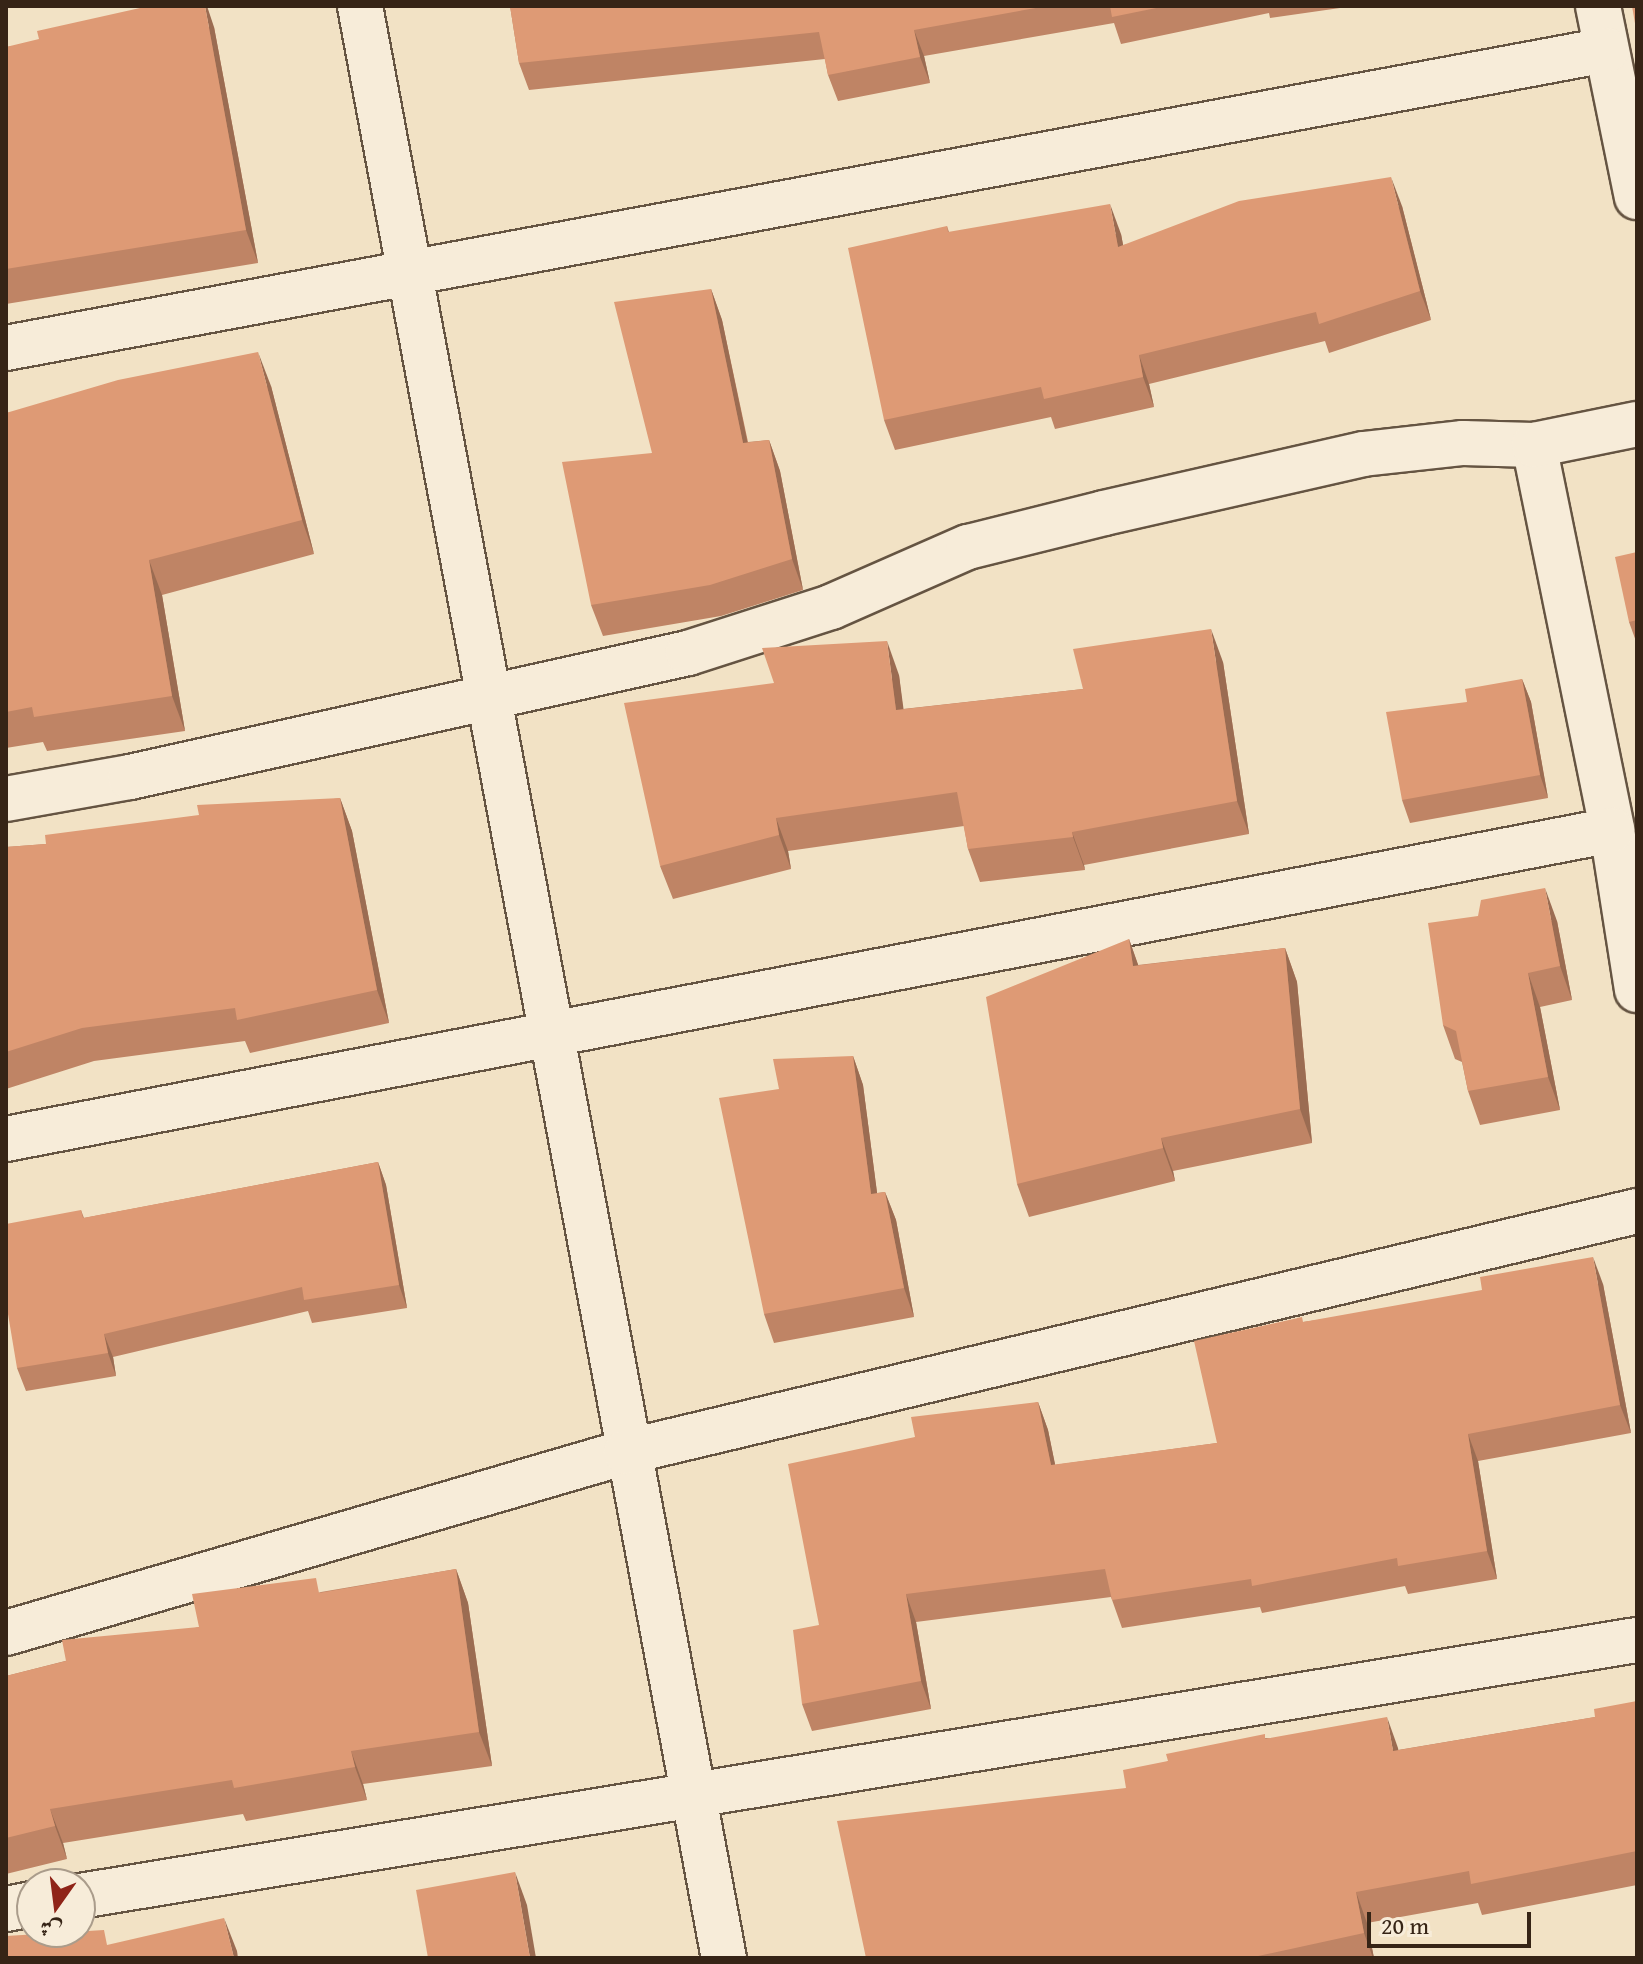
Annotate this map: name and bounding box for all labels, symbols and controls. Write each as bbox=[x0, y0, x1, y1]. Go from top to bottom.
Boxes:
north arrow bbox=[16, 1868, 96, 1948]
scale bar bbox=[1371, 1896, 1535, 1946]
text: 20 m bbox=[1381, 1908, 1429, 1943]
text: ش bbox=[36, 1911, 65, 1948]

